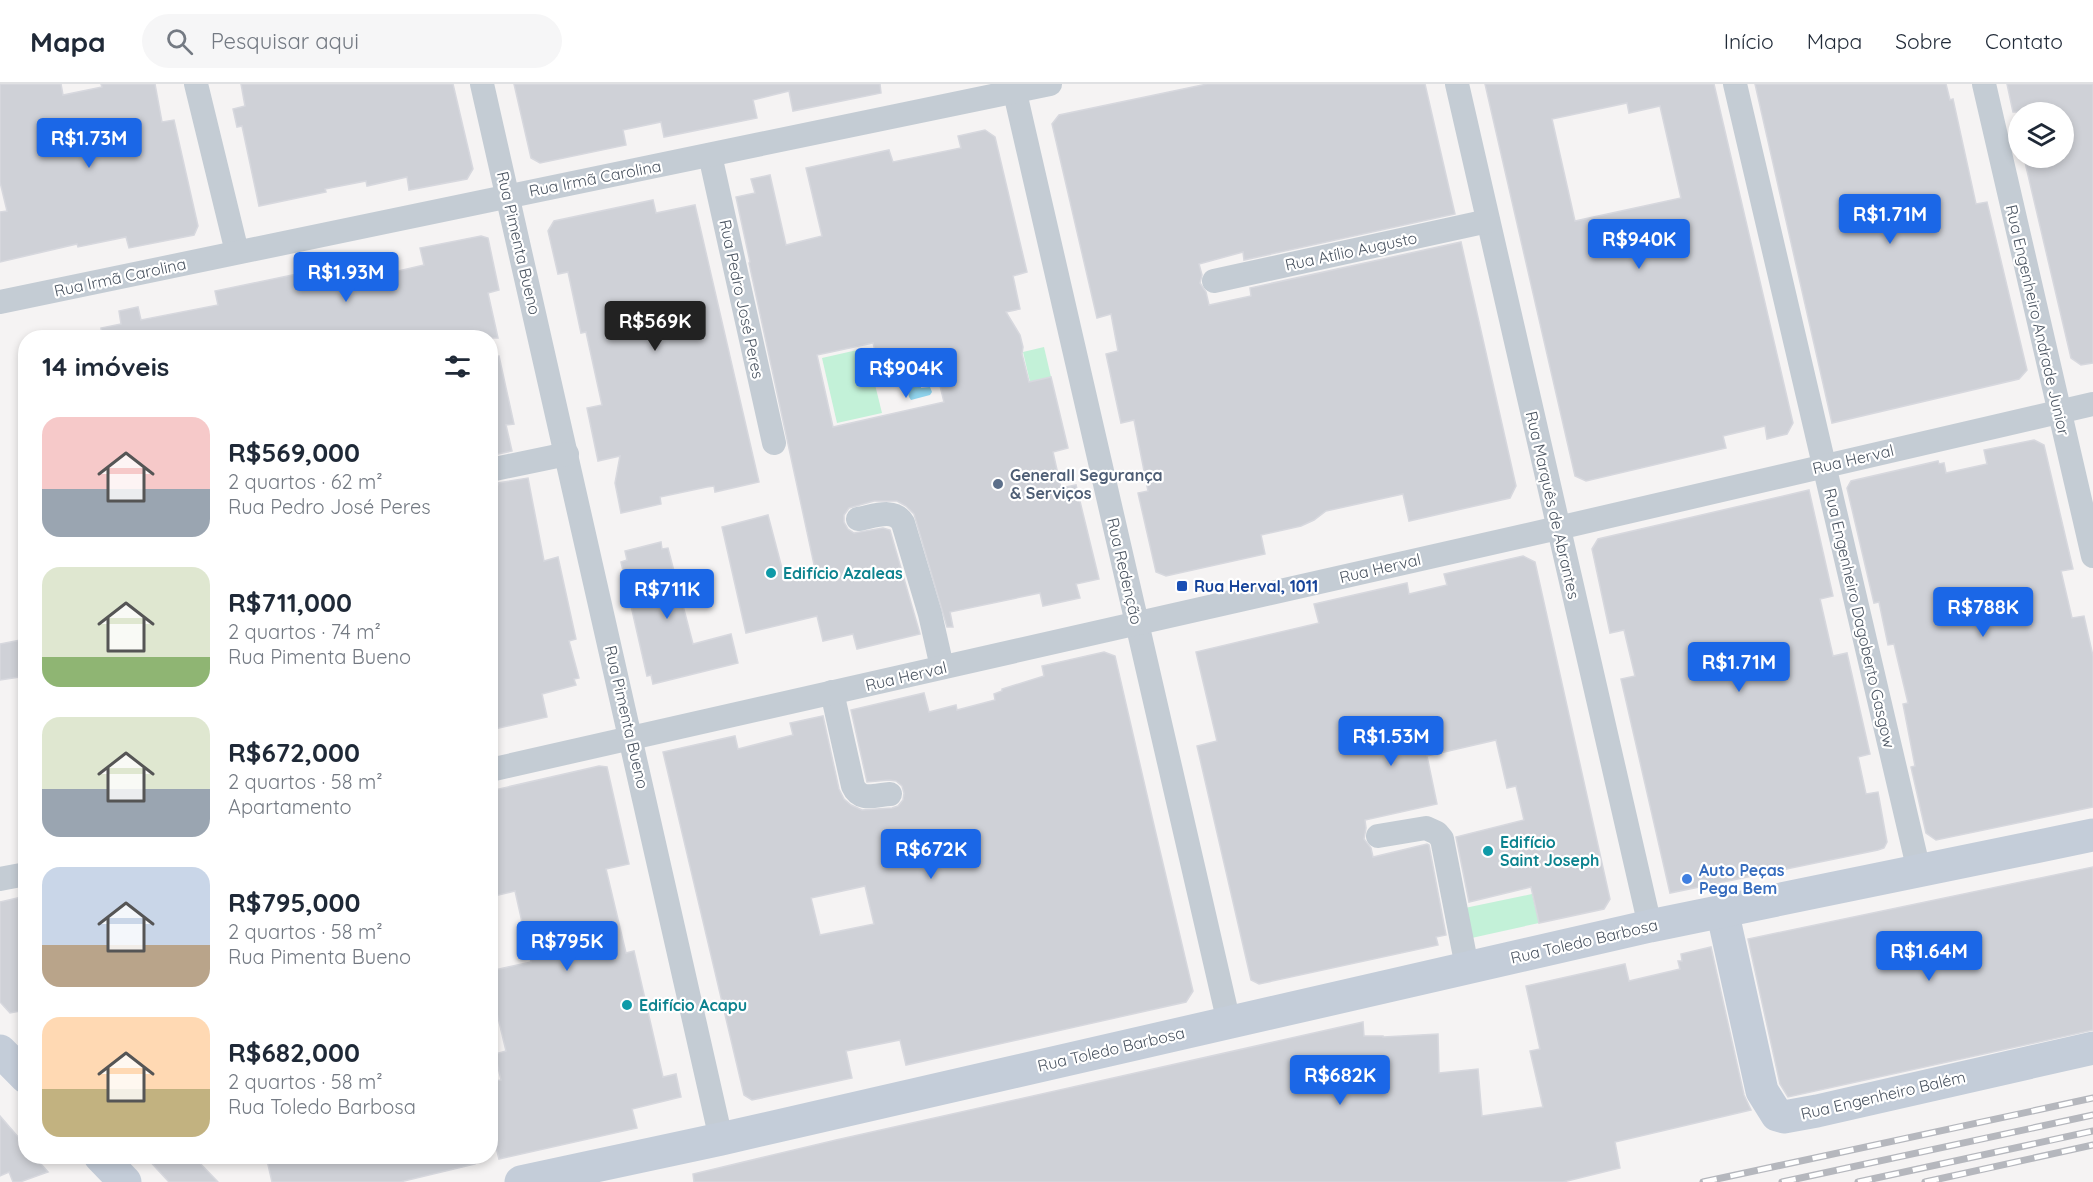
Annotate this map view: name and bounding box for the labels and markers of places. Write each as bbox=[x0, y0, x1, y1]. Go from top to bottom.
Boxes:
pin: R$1.73M bbox=[34, 118, 144, 169]
pin: R$1.71M bbox=[1835, 194, 1945, 245]
pin: R$940K bbox=[1590, 219, 1688, 270]
pin: R$1.93M bbox=[291, 252, 401, 303]
pin: R$569K bbox=[606, 301, 704, 352]
pin: R$904K bbox=[857, 348, 955, 399]
place label: Generall Segurança & Serviços bbox=[1010, 465, 1163, 503]
marker: Generall Segurança & Serviços bbox=[991, 477, 1005, 491]
place label: Edifício Azaleas bbox=[783, 563, 903, 583]
marker: Edifício Azaleas bbox=[764, 566, 778, 580]
pin: R$711K bbox=[618, 569, 716, 620]
place label: Rua Herval, 1011 bbox=[1194, 576, 1318, 596]
marker: Rua Herval, 1011 bbox=[1175, 579, 1189, 593]
pin: R$788K bbox=[1934, 587, 2032, 638]
pin: R$1.71M bbox=[1684, 642, 1794, 693]
pin: R$1.53M bbox=[1336, 716, 1446, 767]
pin: R$672K bbox=[882, 829, 980, 880]
place label: Edifício Saint Joseph bbox=[1500, 832, 1599, 870]
marker: Edifício Saint Joseph bbox=[1481, 844, 1495, 858]
place label: Auto Peças Pega Bem bbox=[1699, 860, 1785, 898]
marker: Auto Peças Pega Bem bbox=[1680, 872, 1694, 886]
pin: R$795K bbox=[518, 921, 616, 972]
pin: R$1.64M bbox=[1874, 931, 1984, 982]
place label: Edifício Acapu bbox=[639, 995, 747, 1015]
marker: Edifício Acapu bbox=[620, 998, 634, 1012]
pin: R$682K bbox=[1291, 1055, 1389, 1106]

